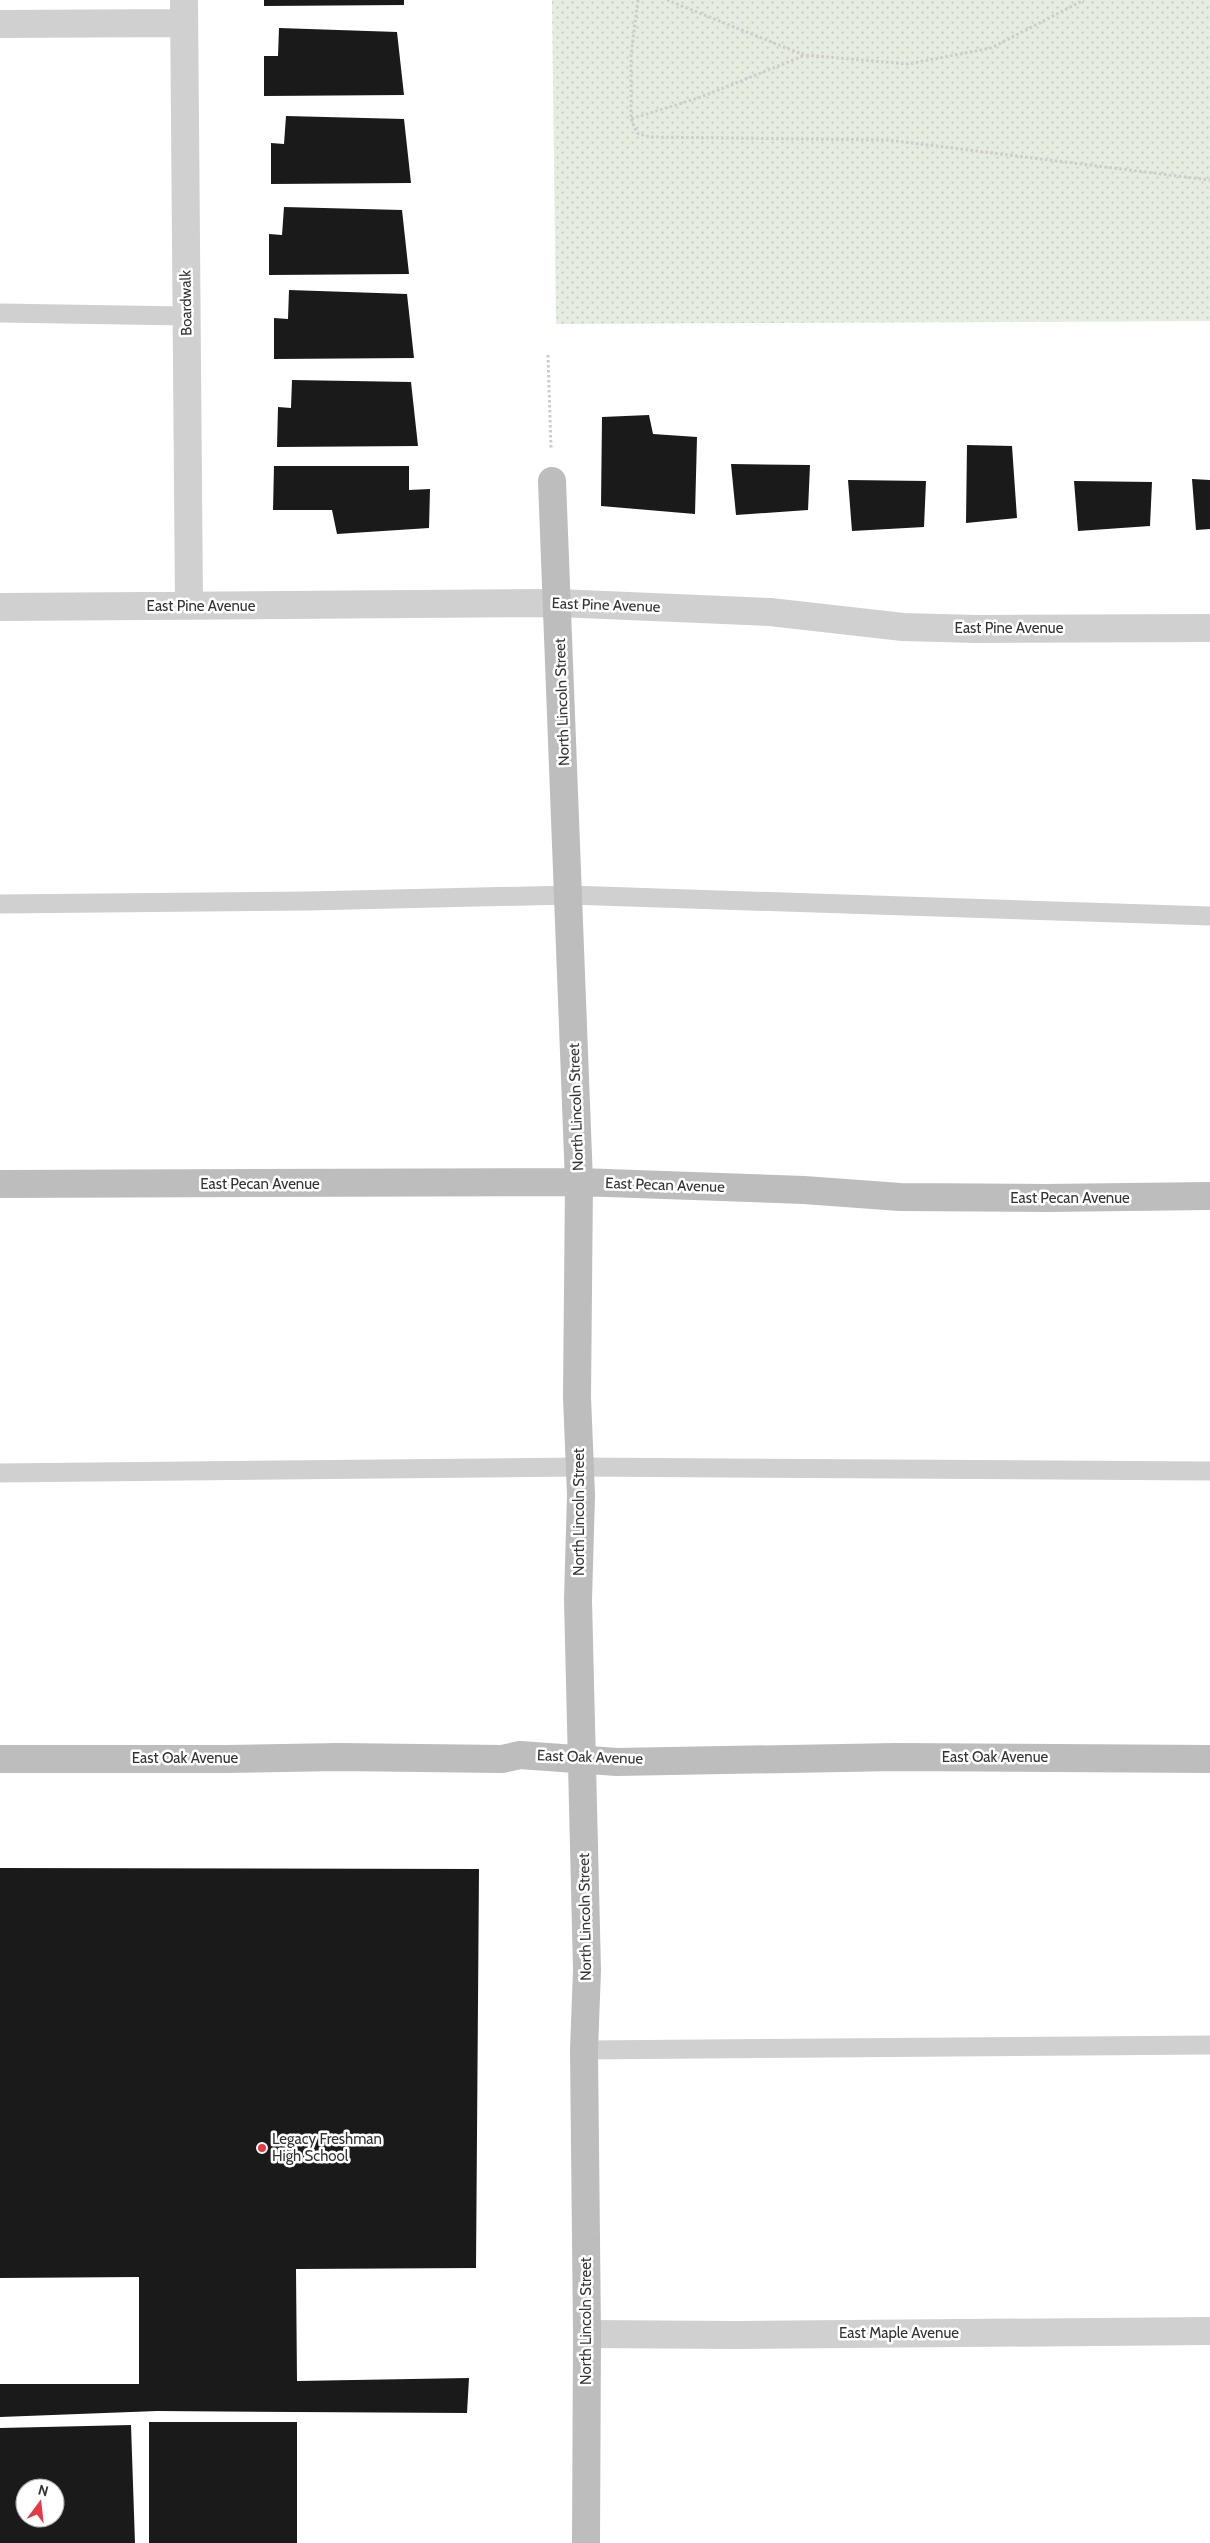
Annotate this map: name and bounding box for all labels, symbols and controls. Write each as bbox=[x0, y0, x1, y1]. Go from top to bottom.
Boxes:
street label: Boardwalk bbox=[176, 270, 196, 336]
street label: East Pine Avenue bbox=[551, 594, 661, 616]
street label: East Pine Avenue bbox=[147, 597, 256, 615]
street label: East Pine Avenue bbox=[955, 619, 1064, 637]
street label: North Lincoln Street bbox=[551, 638, 573, 766]
street label: North Lincoln Street bbox=[565, 1043, 587, 1171]
street label: East Pecan Avenue bbox=[605, 1174, 725, 1196]
street label: East Pecan Avenue bbox=[200, 1175, 320, 1193]
street label: East Pecan Avenue bbox=[1010, 1189, 1130, 1207]
street label: North Lincoln Street bbox=[570, 1448, 588, 1576]
street label: East Oak Avenue bbox=[536, 1746, 644, 1768]
street label: East Oak Avenue bbox=[942, 1748, 1049, 1766]
street label: East Oak Avenue bbox=[132, 1749, 239, 1767]
street label: North Lincoln Street bbox=[575, 1853, 595, 1981]
place label: Legacy Freshman High School bbox=[272, 2130, 382, 2165]
marker: Legacy Freshman High School bbox=[256, 2142, 268, 2154]
street label: North Lincoln Street bbox=[577, 2257, 595, 2385]
street label: East Maple Avenue bbox=[839, 2324, 959, 2342]
north arrow bbox=[15, 2478, 65, 2528]
text: N bbox=[36, 2480, 50, 2500]

